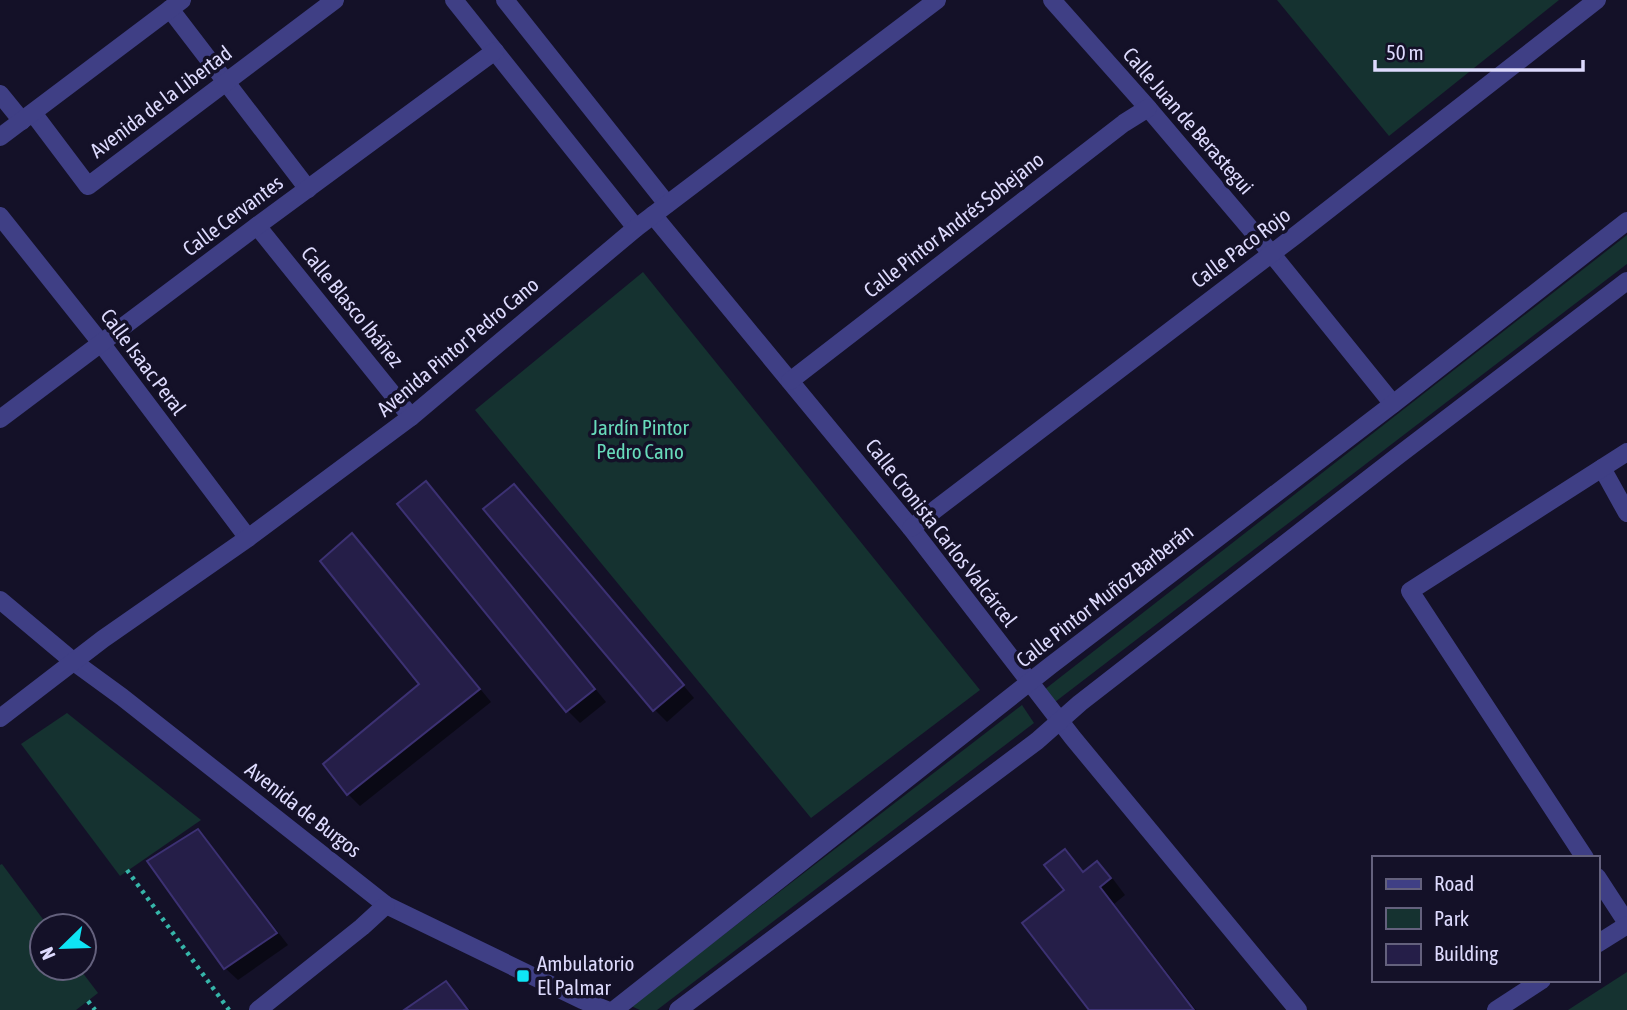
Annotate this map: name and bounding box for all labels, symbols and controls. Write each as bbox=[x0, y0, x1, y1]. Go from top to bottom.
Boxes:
scale bar bbox=[1375, 28, 1583, 72]
street label: Avenida de la Libertad bbox=[85, 40, 236, 162]
text: 50 m bbox=[1386, 40, 1424, 64]
street label: Calle Juan de Berastegui bbox=[1119, 42, 1259, 199]
street label: Calle Pintor Andrés Sobejano bbox=[859, 147, 1048, 302]
street label: Calle Cervantes bbox=[178, 170, 287, 261]
street label: Calle Paco Rojo bbox=[1186, 202, 1295, 292]
street label: Calle Blasco Ibáñez bbox=[297, 241, 409, 372]
street label: Avenida Pintor Pedro Cano bbox=[372, 272, 543, 421]
street label: Calle Isaac Peral bbox=[96, 304, 192, 419]
park label: Jardín Pintor Pedro Cano bbox=[591, 415, 689, 463]
street label: Calle Cronista Carlos Valcárcel bbox=[861, 434, 1023, 631]
street label: Calle Pintor Muñoz Barberán bbox=[1011, 519, 1198, 672]
street label: Avenida de Burgos bbox=[241, 757, 366, 862]
legend bbox=[1372, 856, 1599, 982]
text: Road bbox=[1434, 871, 1474, 895]
text: Park bbox=[1434, 906, 1469, 930]
north arrow bbox=[28, 912, 98, 982]
text: Building bbox=[1434, 941, 1498, 965]
text: N bbox=[35, 944, 60, 963]
place label: Ambulatorio El Palmar bbox=[537, 951, 634, 999]
marker: Ambulatorio El Palmar bbox=[515, 968, 531, 984]

